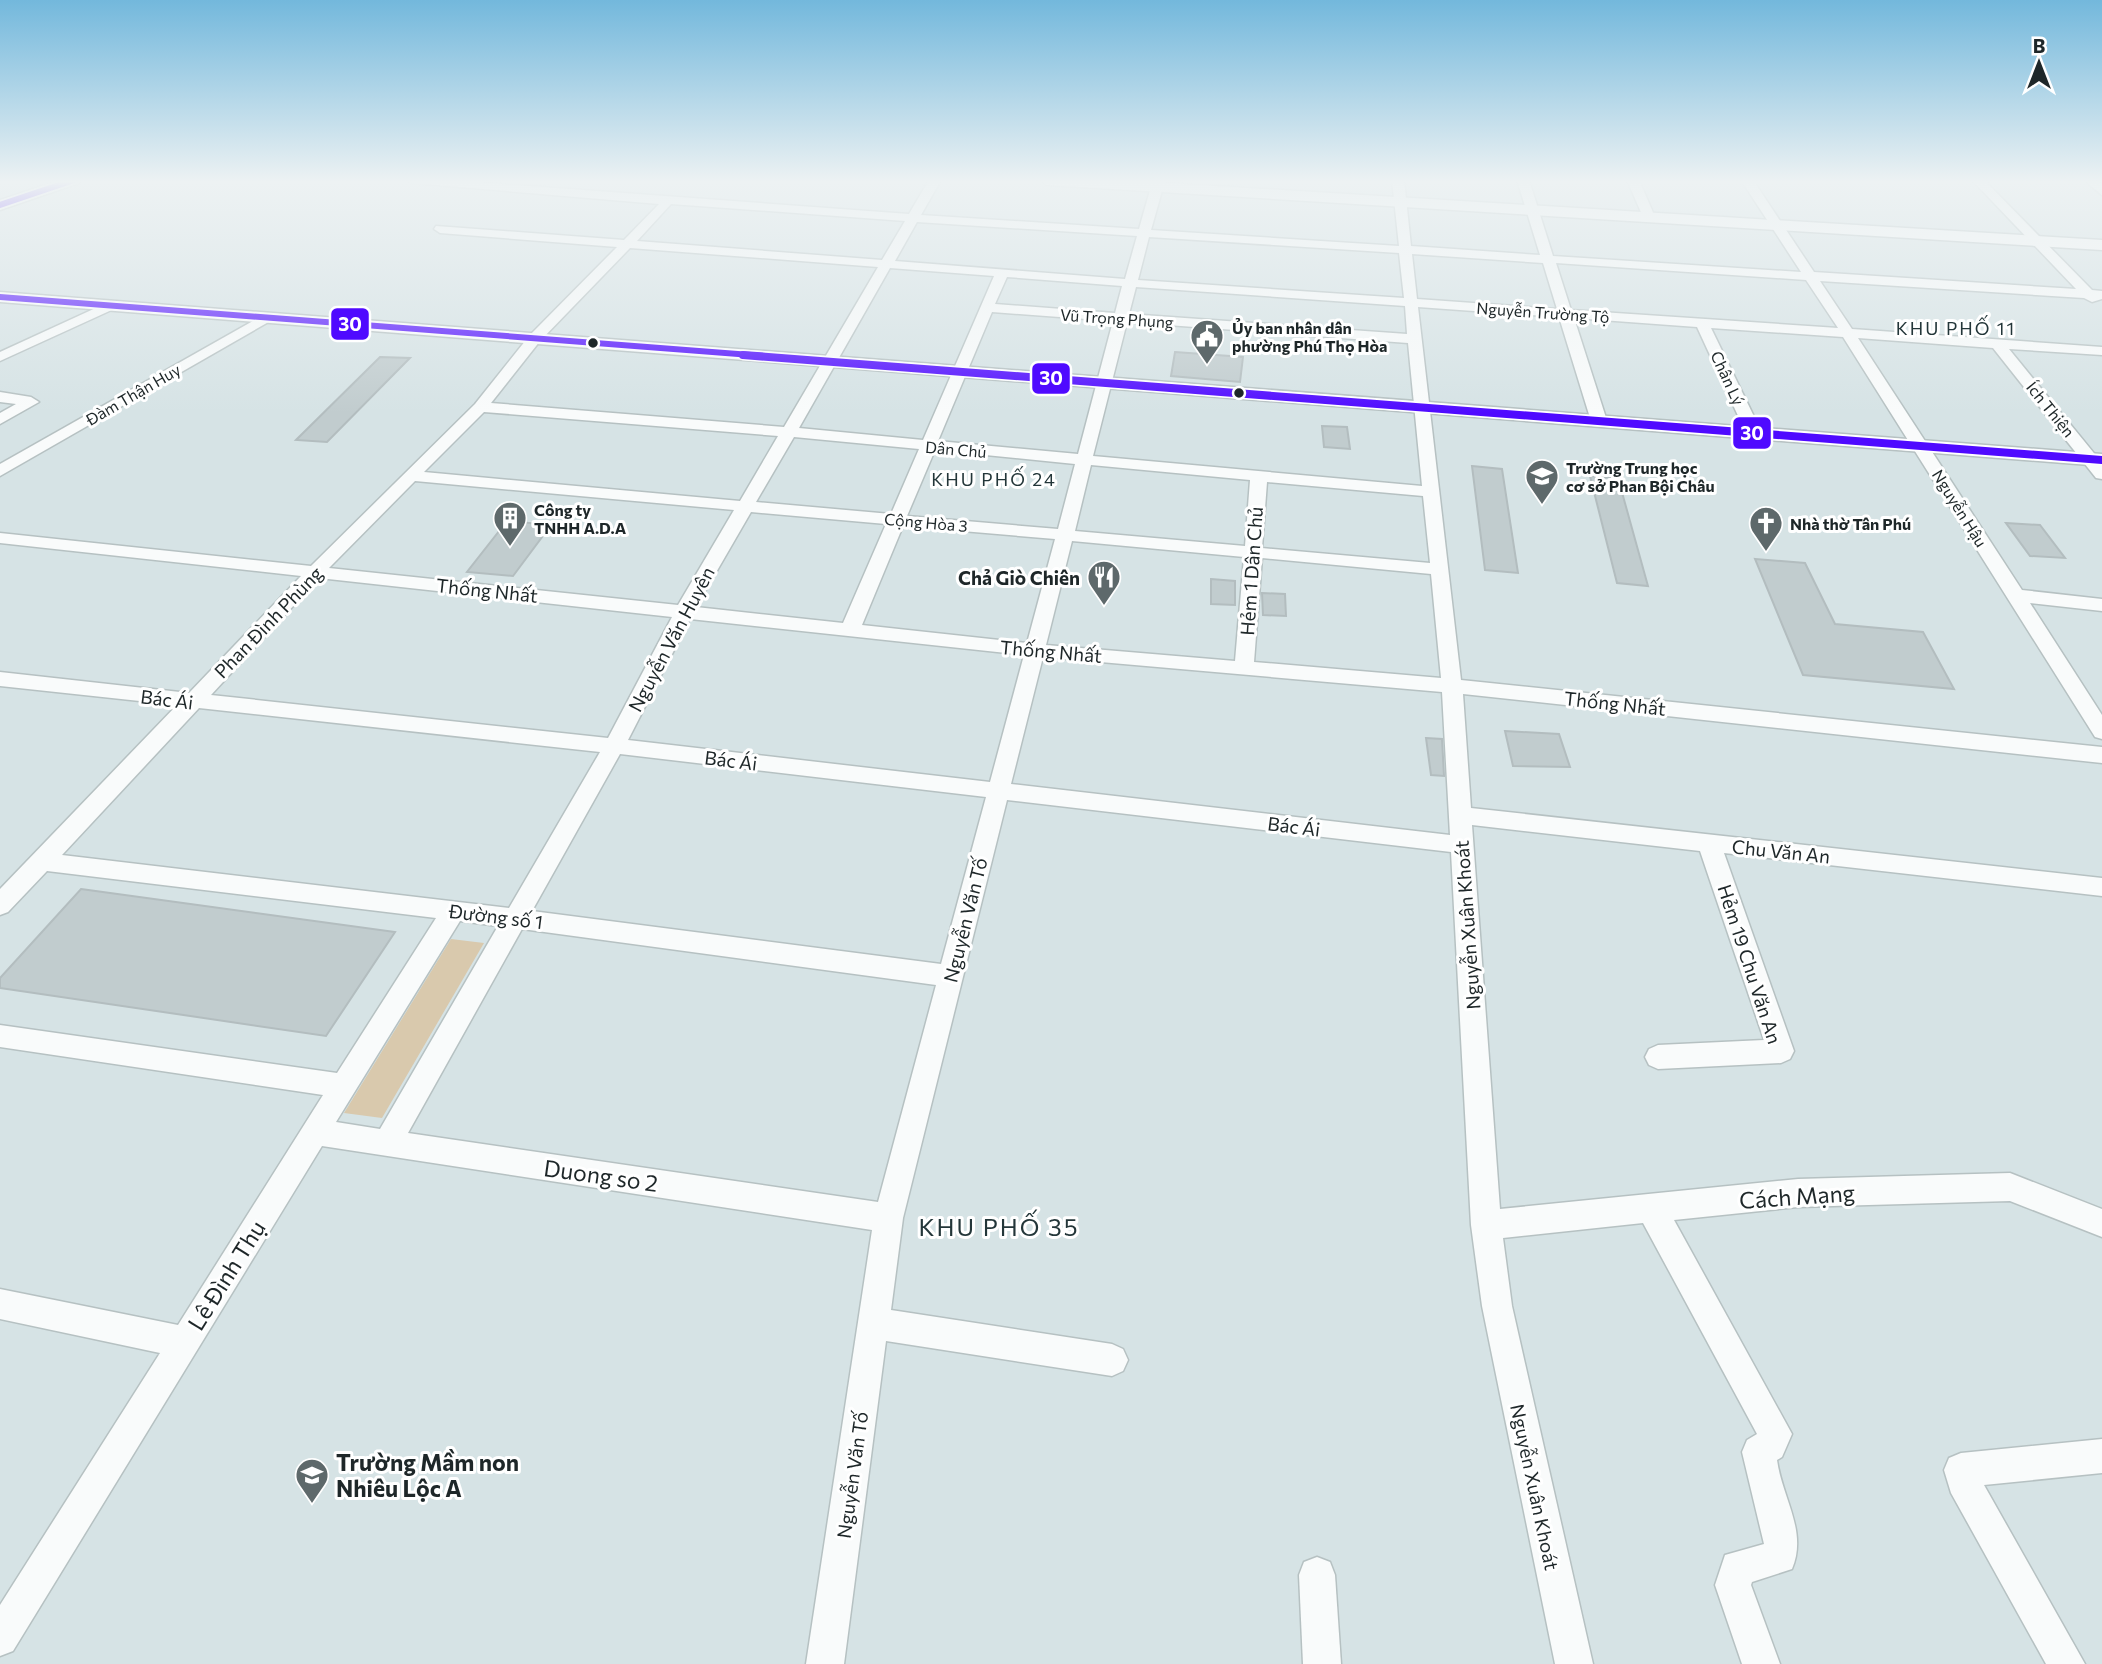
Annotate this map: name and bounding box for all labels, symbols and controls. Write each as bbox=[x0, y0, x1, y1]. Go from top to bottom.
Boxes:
north arrow bbox=[2004, 28, 2074, 98]
text: B bbox=[2033, 34, 2045, 57]
street label: Nguyễn Trường Tộ bbox=[1476, 298, 1610, 326]
street label: Vũ Trọng Phụng bbox=[1060, 305, 1175, 331]
line badge: 30 bbox=[330, 307, 370, 341]
text: 30 bbox=[338, 312, 362, 335]
district label: KHU PHỐ 11 bbox=[1896, 315, 2016, 339]
public building icon: Ủy ban nhân dân phường Phú Thọ Hòa bbox=[1188, 317, 1226, 366]
place label: Ủy ban nhân dân phường Phú Thọ Hòa bbox=[1232, 317, 1387, 356]
unlabelled marker bbox=[586, 336, 600, 350]
street label: Chân Lý bbox=[1707, 348, 1749, 408]
street label: Đàm Thận Huy bbox=[81, 359, 184, 429]
line badge: 30 bbox=[1031, 362, 1071, 395]
text: 30 bbox=[1039, 366, 1063, 389]
street label: Ích Thiện bbox=[2023, 377, 2079, 441]
unlabelled marker bbox=[1232, 386, 1246, 400]
line badge: 30 bbox=[1732, 416, 1772, 450]
text: 30 bbox=[1740, 421, 1764, 444]
street label: Dân Chủ bbox=[925, 437, 987, 461]
school or university icon: Trường Trung học cơ sở Phan Bội Châu bbox=[1523, 457, 1561, 506]
place label: Trường Trung học cơ sở Phan Bội Châu bbox=[1566, 458, 1715, 496]
district label: KHU PHỐ 24 bbox=[931, 466, 1057, 490]
street label: Nguyễn Hậu bbox=[1929, 466, 1991, 550]
building icon: Công ty TNHH A.D.A bbox=[491, 499, 529, 548]
place label: Công ty TNHH A.D.A bbox=[534, 500, 627, 537]
church icon: Nhà thờ Tân Phú bbox=[1747, 504, 1785, 553]
street label: Hẻm 1 Dân Chủ bbox=[1235, 506, 1267, 636]
street label: Cộng Hòa 3 bbox=[884, 509, 968, 535]
place label: Nhà thờ Tân Phú bbox=[1790, 514, 1911, 533]
restaurant icon: Chả Giò Chiên bbox=[1085, 558, 1123, 607]
street label: Phan Đình Phùng bbox=[209, 561, 327, 683]
street label: Nguyễn Văn Huyên bbox=[623, 563, 719, 715]
place label: Chả Giò Chiên bbox=[958, 566, 1080, 589]
street label: Thống Nhất bbox=[435, 573, 539, 607]
street label: Thống Nhất bbox=[999, 635, 1103, 667]
street label: Bác Ái bbox=[139, 684, 195, 714]
street label: Thống Nhất bbox=[1563, 686, 1667, 720]
street label: Bác Ái bbox=[703, 745, 759, 775]
street label: Bác Ái bbox=[1266, 811, 1322, 841]
street label: Chu Văn An bbox=[1731, 834, 1831, 868]
street label: Nguyễn Xuân Khoát bbox=[1450, 839, 1484, 1010]
street label: Nguyễn Văn Tố bbox=[938, 855, 992, 985]
street label: Hẻm 19 Chu Văn An bbox=[1713, 881, 1787, 1047]
street label: Đường số 1 bbox=[447, 899, 544, 933]
street label: Duong so 2 bbox=[542, 1153, 660, 1197]
street label: Cách Mạng bbox=[1738, 1178, 1856, 1214]
district label: KHU PHỐ 35 bbox=[919, 1209, 1079, 1241]
street label: Lê Đình Thụ bbox=[181, 1215, 271, 1335]
street label: Nguyễn Xuân Khoát bbox=[1506, 1402, 1564, 1573]
street label: Nguyễn Văn Tố bbox=[832, 1410, 872, 1540]
place label: Trường Mầm non Nhiêu Lộc A bbox=[336, 1448, 519, 1502]
school or university icon: Trường Mầm non Nhiêu Lộc A bbox=[293, 1456, 331, 1505]

